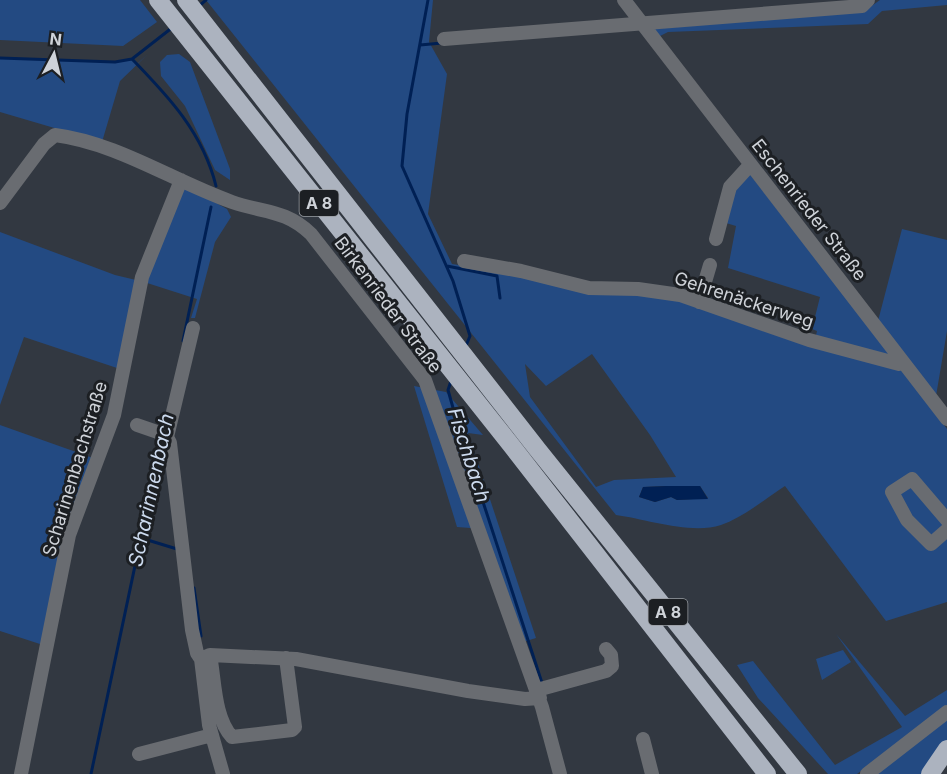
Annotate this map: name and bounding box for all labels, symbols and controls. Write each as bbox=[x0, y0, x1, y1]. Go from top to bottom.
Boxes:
north arrow bbox=[24, 24, 84, 84]
text: N bbox=[49, 28, 63, 50]
street label: Eschenrieder Straße bbox=[748, 135, 871, 285]
road number: A 8 bbox=[300, 190, 338, 216]
street label: Birkenrieder Straße bbox=[330, 232, 446, 377]
street label: Gehrenäckerweg bbox=[672, 267, 817, 332]
street label: Scharinenbachstraße bbox=[38, 379, 111, 559]
water label: Fischbach bbox=[442, 405, 496, 505]
water label: Scharinnenbach bbox=[123, 411, 179, 569]
road number: A 8 bbox=[648, 599, 688, 625]

